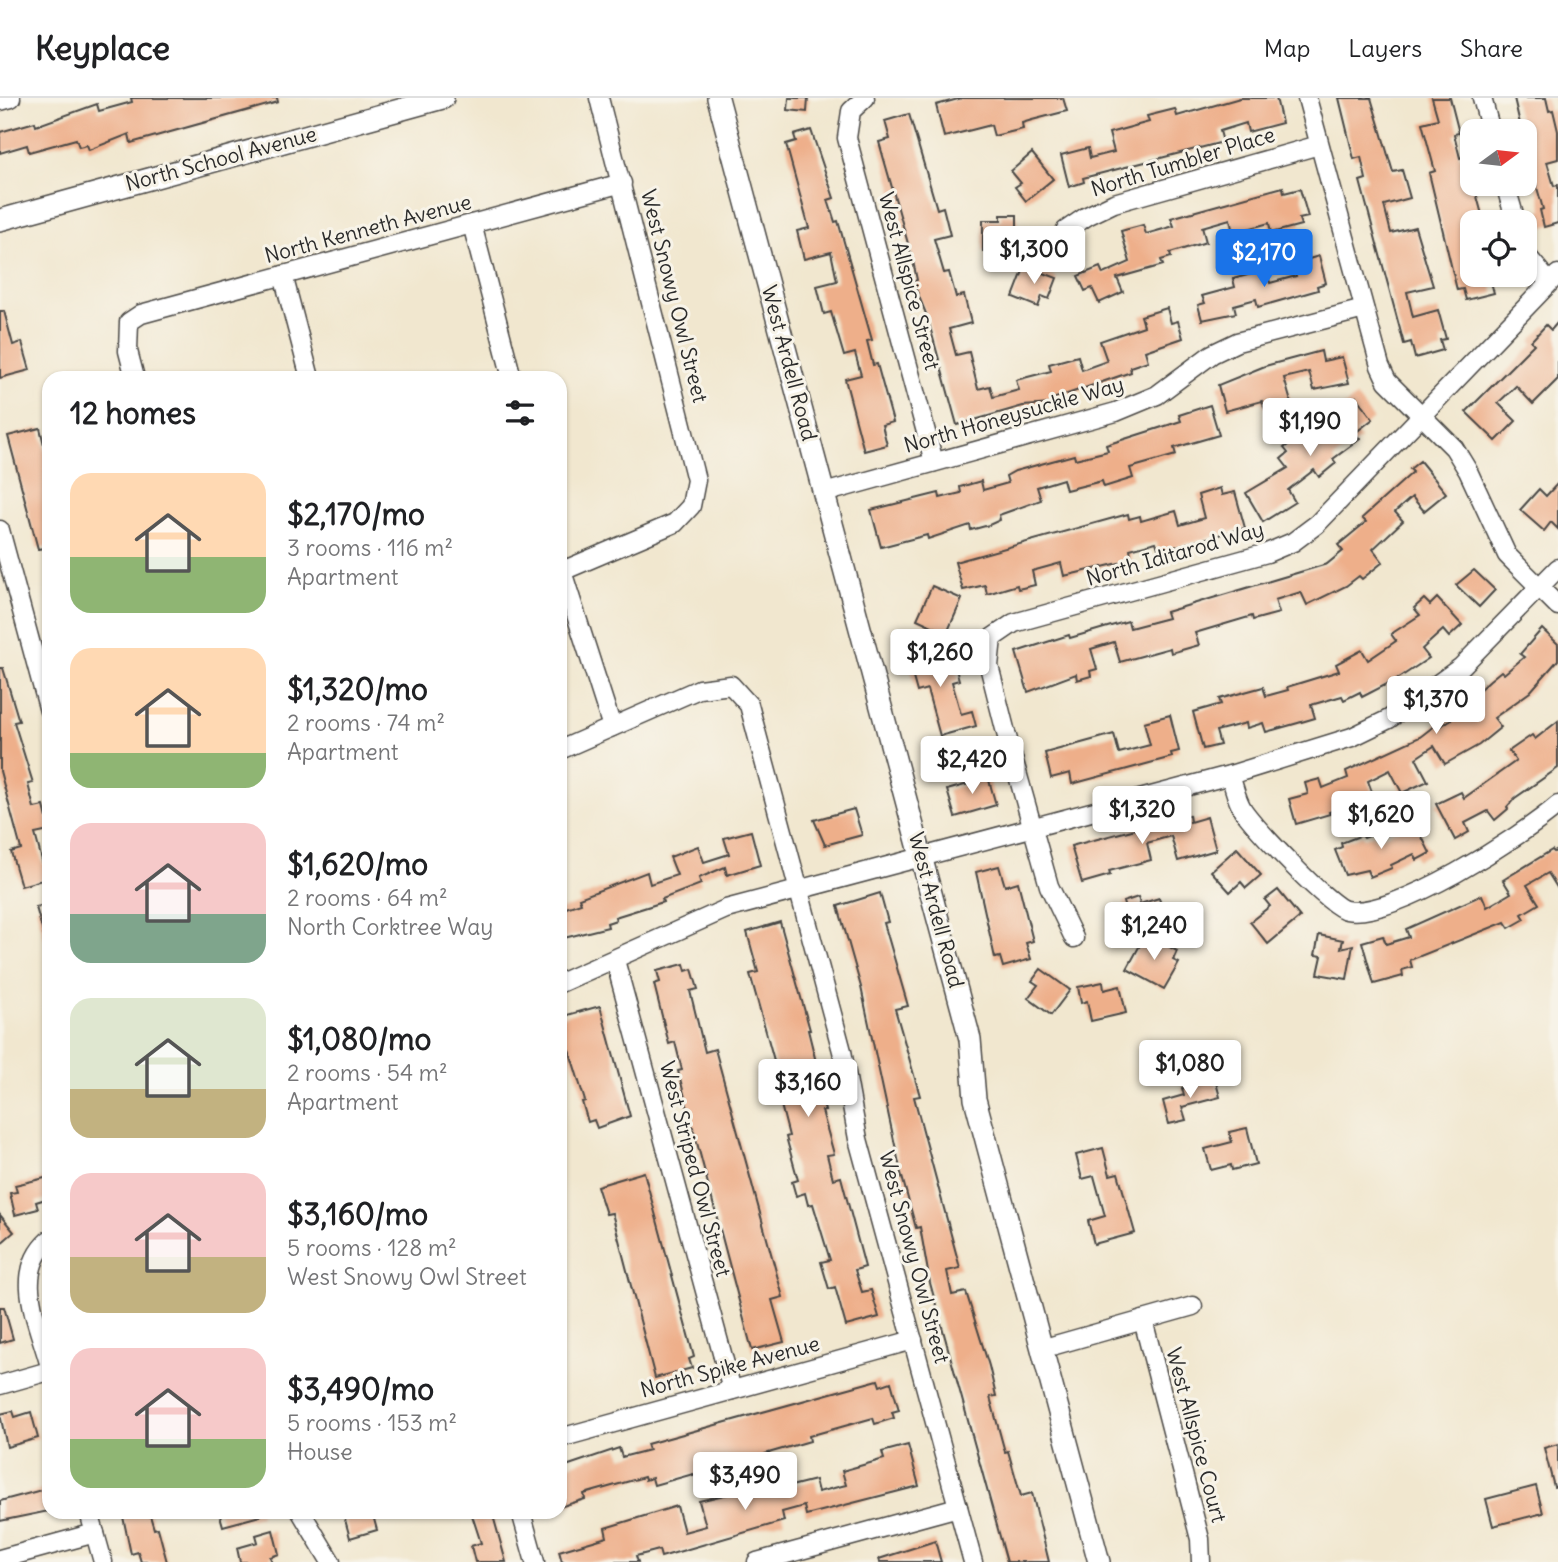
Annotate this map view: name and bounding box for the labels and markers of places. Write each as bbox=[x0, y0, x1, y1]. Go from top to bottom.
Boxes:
pin: $1,300 bbox=[977, 226, 1091, 286]
pin: $2,170 bbox=[1207, 230, 1321, 289]
pin: $1,190 bbox=[1253, 398, 1367, 458]
pin: $1,260 bbox=[883, 630, 997, 689]
pin: $1,370 bbox=[1379, 676, 1493, 736]
pin: $2,420 bbox=[915, 736, 1029, 796]
pin: $1,320 bbox=[1085, 786, 1199, 846]
pin: $1,620 bbox=[1324, 792, 1438, 851]
pin: $1,240 bbox=[1097, 902, 1211, 962]
pin: $1,080 bbox=[1133, 1040, 1247, 1100]
pin: $3,160 bbox=[751, 1060, 865, 1119]
pin: $3,490 bbox=[688, 1452, 802, 1512]

